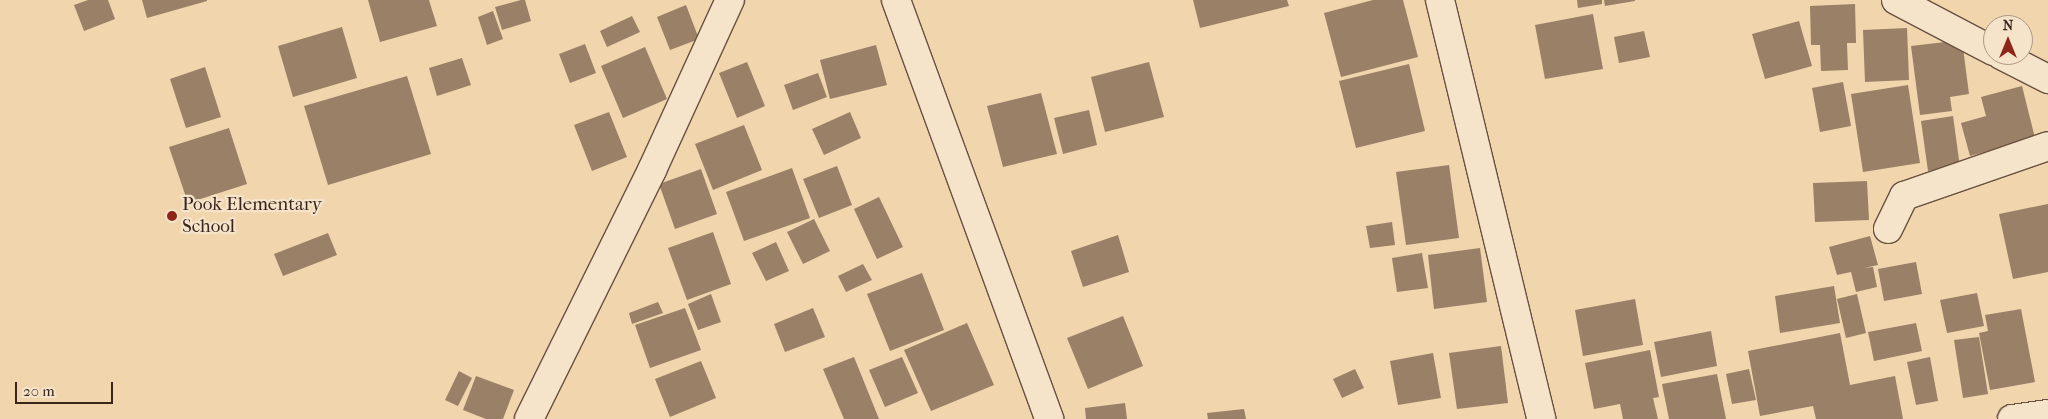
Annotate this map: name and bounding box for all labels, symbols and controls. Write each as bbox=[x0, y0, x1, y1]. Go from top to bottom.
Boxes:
north arrow bbox=[1983, 15, 2033, 65]
text: N bbox=[2003, 17, 2013, 34]
place label: Pook Elementary School bbox=[182, 194, 322, 238]
marker: Pook Elementary School bbox=[166, 210, 178, 222]
scale bar bbox=[18, 372, 115, 404]
text: 20 m bbox=[23, 382, 55, 400]

